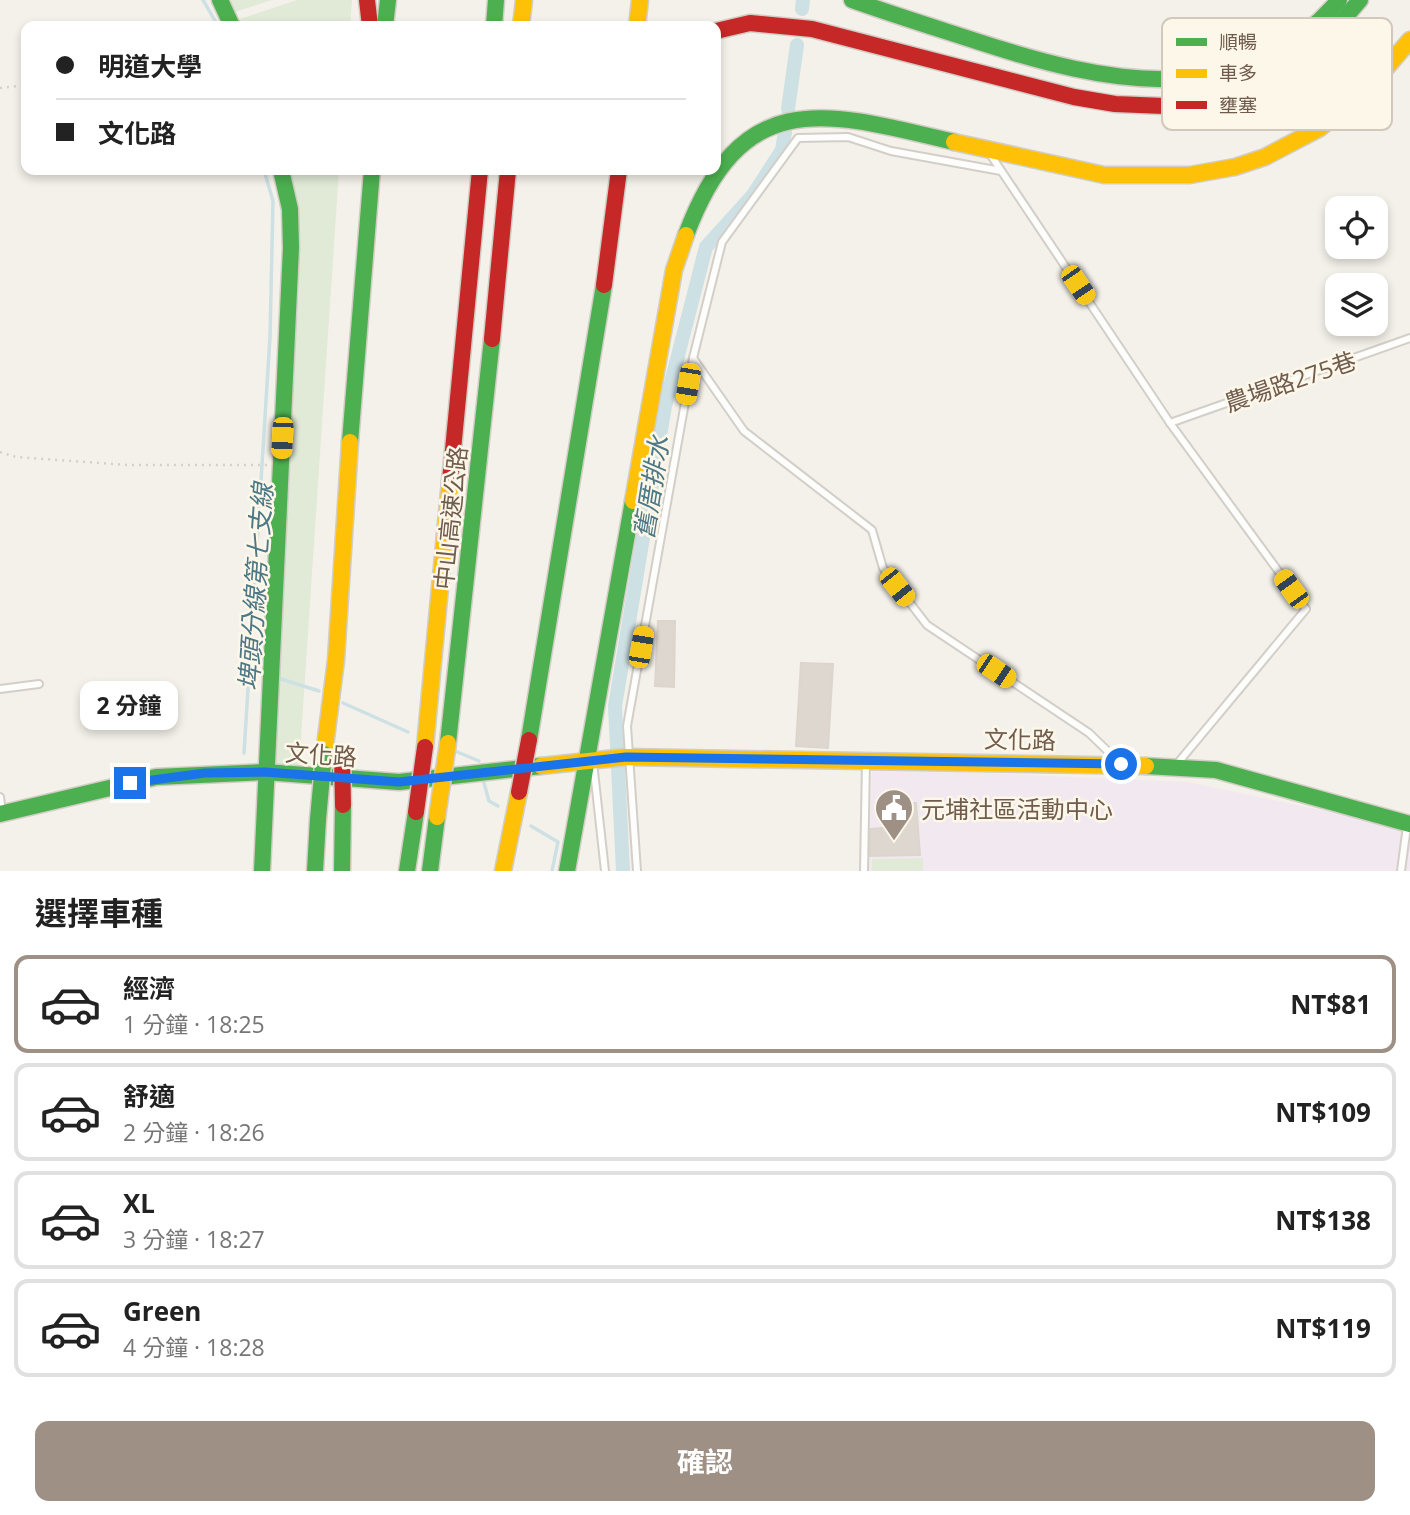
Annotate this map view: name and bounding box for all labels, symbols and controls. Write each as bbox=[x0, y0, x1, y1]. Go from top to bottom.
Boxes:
legend bbox=[1162, 18, 1392, 130]
text: 順暢 bbox=[1219, 29, 1257, 55]
text: 明道大學 bbox=[98, 48, 202, 84]
text: 車多 bbox=[1219, 60, 1257, 86]
text: 壅塞 bbox=[1219, 92, 1257, 118]
text: 文化路 bbox=[98, 115, 176, 151]
map controls bbox=[1325, 196, 1388, 336]
button: locate bbox=[1325, 196, 1388, 259]
car bbox=[1058, 262, 1099, 308]
button: layers bbox=[1325, 273, 1388, 336]
street label: 農場路275巷 bbox=[1220, 343, 1360, 419]
car bbox=[675, 361, 702, 407]
car bbox=[271, 416, 294, 460]
water label: 舊厝排水 bbox=[625, 432, 677, 541]
street label: 中山高速公路 bbox=[426, 445, 474, 591]
water label: 埤頭分線第七支線 bbox=[230, 479, 280, 692]
car bbox=[876, 564, 919, 610]
car bbox=[1271, 566, 1312, 612]
car bbox=[628, 624, 655, 670]
car bbox=[973, 651, 1020, 691]
callout: 2 分鐘 bbox=[81, 682, 179, 730]
text: 2 分鐘 bbox=[96, 689, 162, 721]
street label: 文化路 bbox=[984, 722, 1056, 756]
street label: 文化路 bbox=[284, 735, 358, 773]
route start bbox=[1105, 748, 1137, 780]
route end bbox=[114, 767, 146, 799]
public building icon: 元埔社區活動中心 bbox=[873, 787, 915, 842]
place label: 元埔社區活動中心 bbox=[921, 792, 1113, 825]
text: 選擇車種 bbox=[35, 891, 163, 934]
text: 經濟 bbox=[123, 970, 175, 1006]
icon: car bbox=[39, 973, 102, 1036]
text: NT$81 bbox=[1290, 986, 1371, 1022]
text: 1 分鐘 · 18:25 bbox=[123, 1008, 265, 1040]
text: 舒適 bbox=[123, 1078, 175, 1114]
icon: car bbox=[39, 1081, 102, 1144]
text: NT$109 bbox=[1275, 1094, 1371, 1130]
text: 2 分鐘 · 18:26 bbox=[123, 1116, 265, 1148]
text: XL bbox=[123, 1185, 155, 1221]
icon: car bbox=[39, 1189, 102, 1252]
text: NT$138 bbox=[1275, 1202, 1371, 1238]
text: 3 分鐘 · 18:27 bbox=[123, 1223, 265, 1255]
text: Green bbox=[123, 1293, 201, 1329]
icon: car bbox=[39, 1297, 102, 1360]
text: NT$119 bbox=[1275, 1310, 1371, 1346]
text: 4 分鐘 · 18:28 bbox=[123, 1331, 265, 1363]
button: 確認 bbox=[35, 1421, 1375, 1501]

